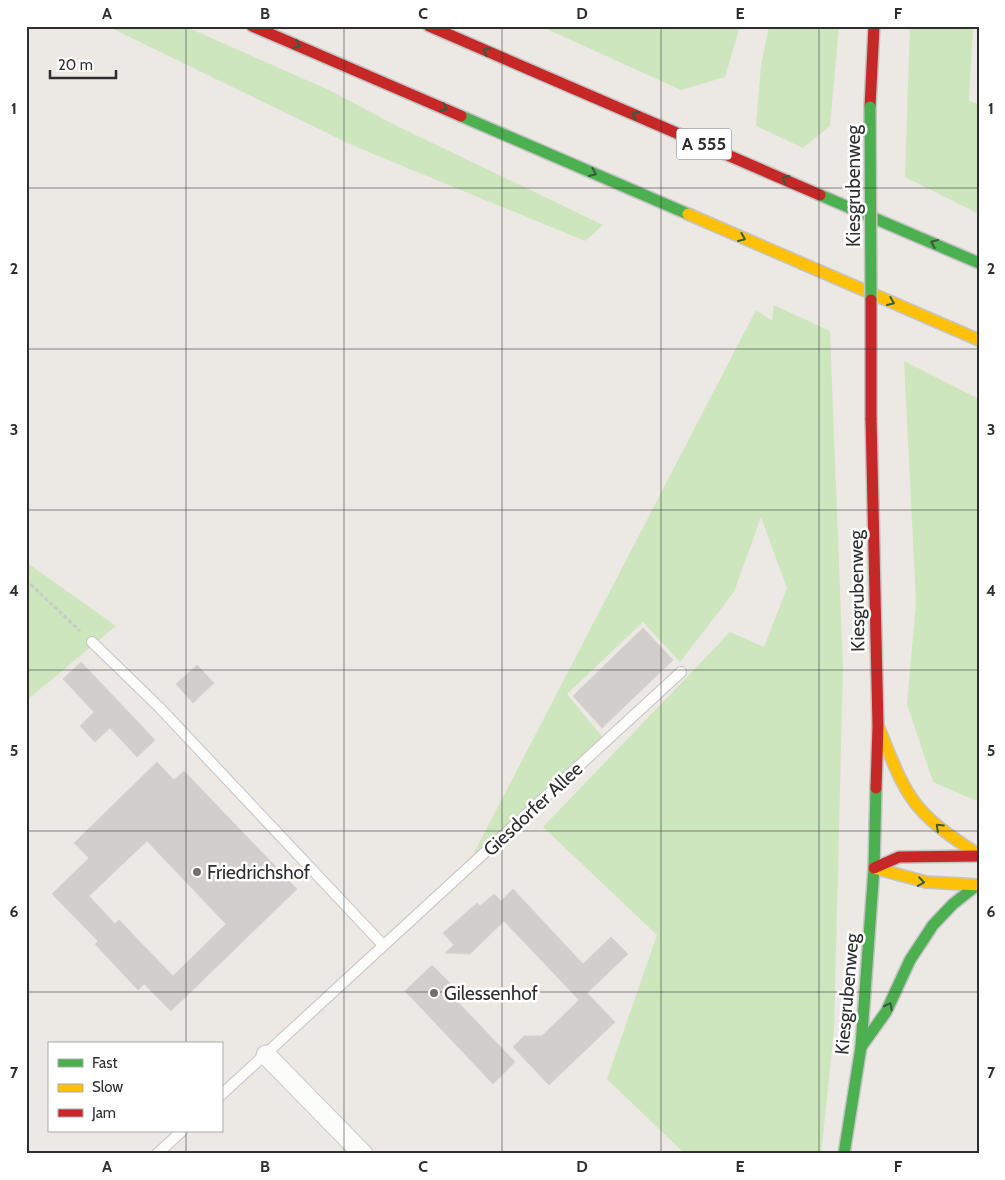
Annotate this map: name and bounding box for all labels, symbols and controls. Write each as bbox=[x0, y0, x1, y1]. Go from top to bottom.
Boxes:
text: A bbox=[102, 4, 112, 23]
text: B bbox=[260, 4, 270, 23]
text: C bbox=[418, 4, 428, 23]
text: D bbox=[576, 4, 588, 23]
text: E bbox=[735, 4, 745, 23]
text: F bbox=[894, 4, 903, 23]
one-way arrow bbox=[292, 39, 301, 50]
one-way arrow bbox=[482, 46, 491, 57]
scale bar bbox=[50, 48, 116, 80]
text: 20 m bbox=[58, 56, 93, 74]
text: 1 bbox=[11, 99, 17, 118]
text: 1 bbox=[988, 99, 994, 118]
one-way arrow bbox=[439, 102, 448, 113]
one-way arrow bbox=[631, 111, 640, 122]
street label: Kiesgrubenweg bbox=[842, 125, 865, 247]
road number: A 555 bbox=[676, 128, 732, 160]
one-way arrow bbox=[588, 167, 597, 178]
one-way arrow bbox=[781, 175, 790, 186]
one-way arrow bbox=[737, 231, 746, 242]
one-way arrow bbox=[930, 239, 939, 250]
text: 2 bbox=[10, 259, 18, 278]
text: 2 bbox=[987, 259, 995, 278]
one-way arrow bbox=[886, 296, 895, 307]
text: 3 bbox=[10, 420, 18, 439]
text: 3 bbox=[987, 420, 995, 439]
street label: Kiesgrubenweg bbox=[844, 529, 870, 652]
text: 4 bbox=[9, 581, 19, 600]
text: 4 bbox=[986, 581, 996, 600]
text: 5 bbox=[10, 741, 18, 760]
text: 5 bbox=[987, 741, 995, 760]
street label: Giesdorfer Allee bbox=[479, 757, 588, 861]
one-way arrow bbox=[936, 824, 945, 833]
place label: Friedrichshof bbox=[207, 861, 311, 884]
marker: Friedrichshof bbox=[191, 866, 203, 878]
one-way arrow bbox=[917, 876, 925, 887]
text: 6 bbox=[10, 902, 19, 921]
text: 6 bbox=[987, 902, 996, 921]
street label: Kiesgrubenweg bbox=[830, 932, 864, 1056]
place label: Gilessenhof bbox=[444, 982, 539, 1005]
marker: Gilessenhof bbox=[428, 987, 440, 999]
one-way arrow bbox=[882, 1002, 893, 1011]
legend bbox=[48, 1042, 222, 1132]
text: Fast bbox=[92, 1054, 117, 1072]
text: 7 bbox=[10, 1063, 19, 1082]
text: 7 bbox=[987, 1063, 996, 1082]
text: Slow bbox=[92, 1078, 123, 1096]
text: Jam bbox=[91, 1104, 116, 1122]
text: A bbox=[102, 1157, 112, 1176]
text: B bbox=[260, 1157, 270, 1176]
text: C bbox=[418, 1157, 428, 1176]
text: D bbox=[576, 1157, 588, 1176]
text: E bbox=[735, 1157, 745, 1176]
text: F bbox=[894, 1157, 903, 1176]

